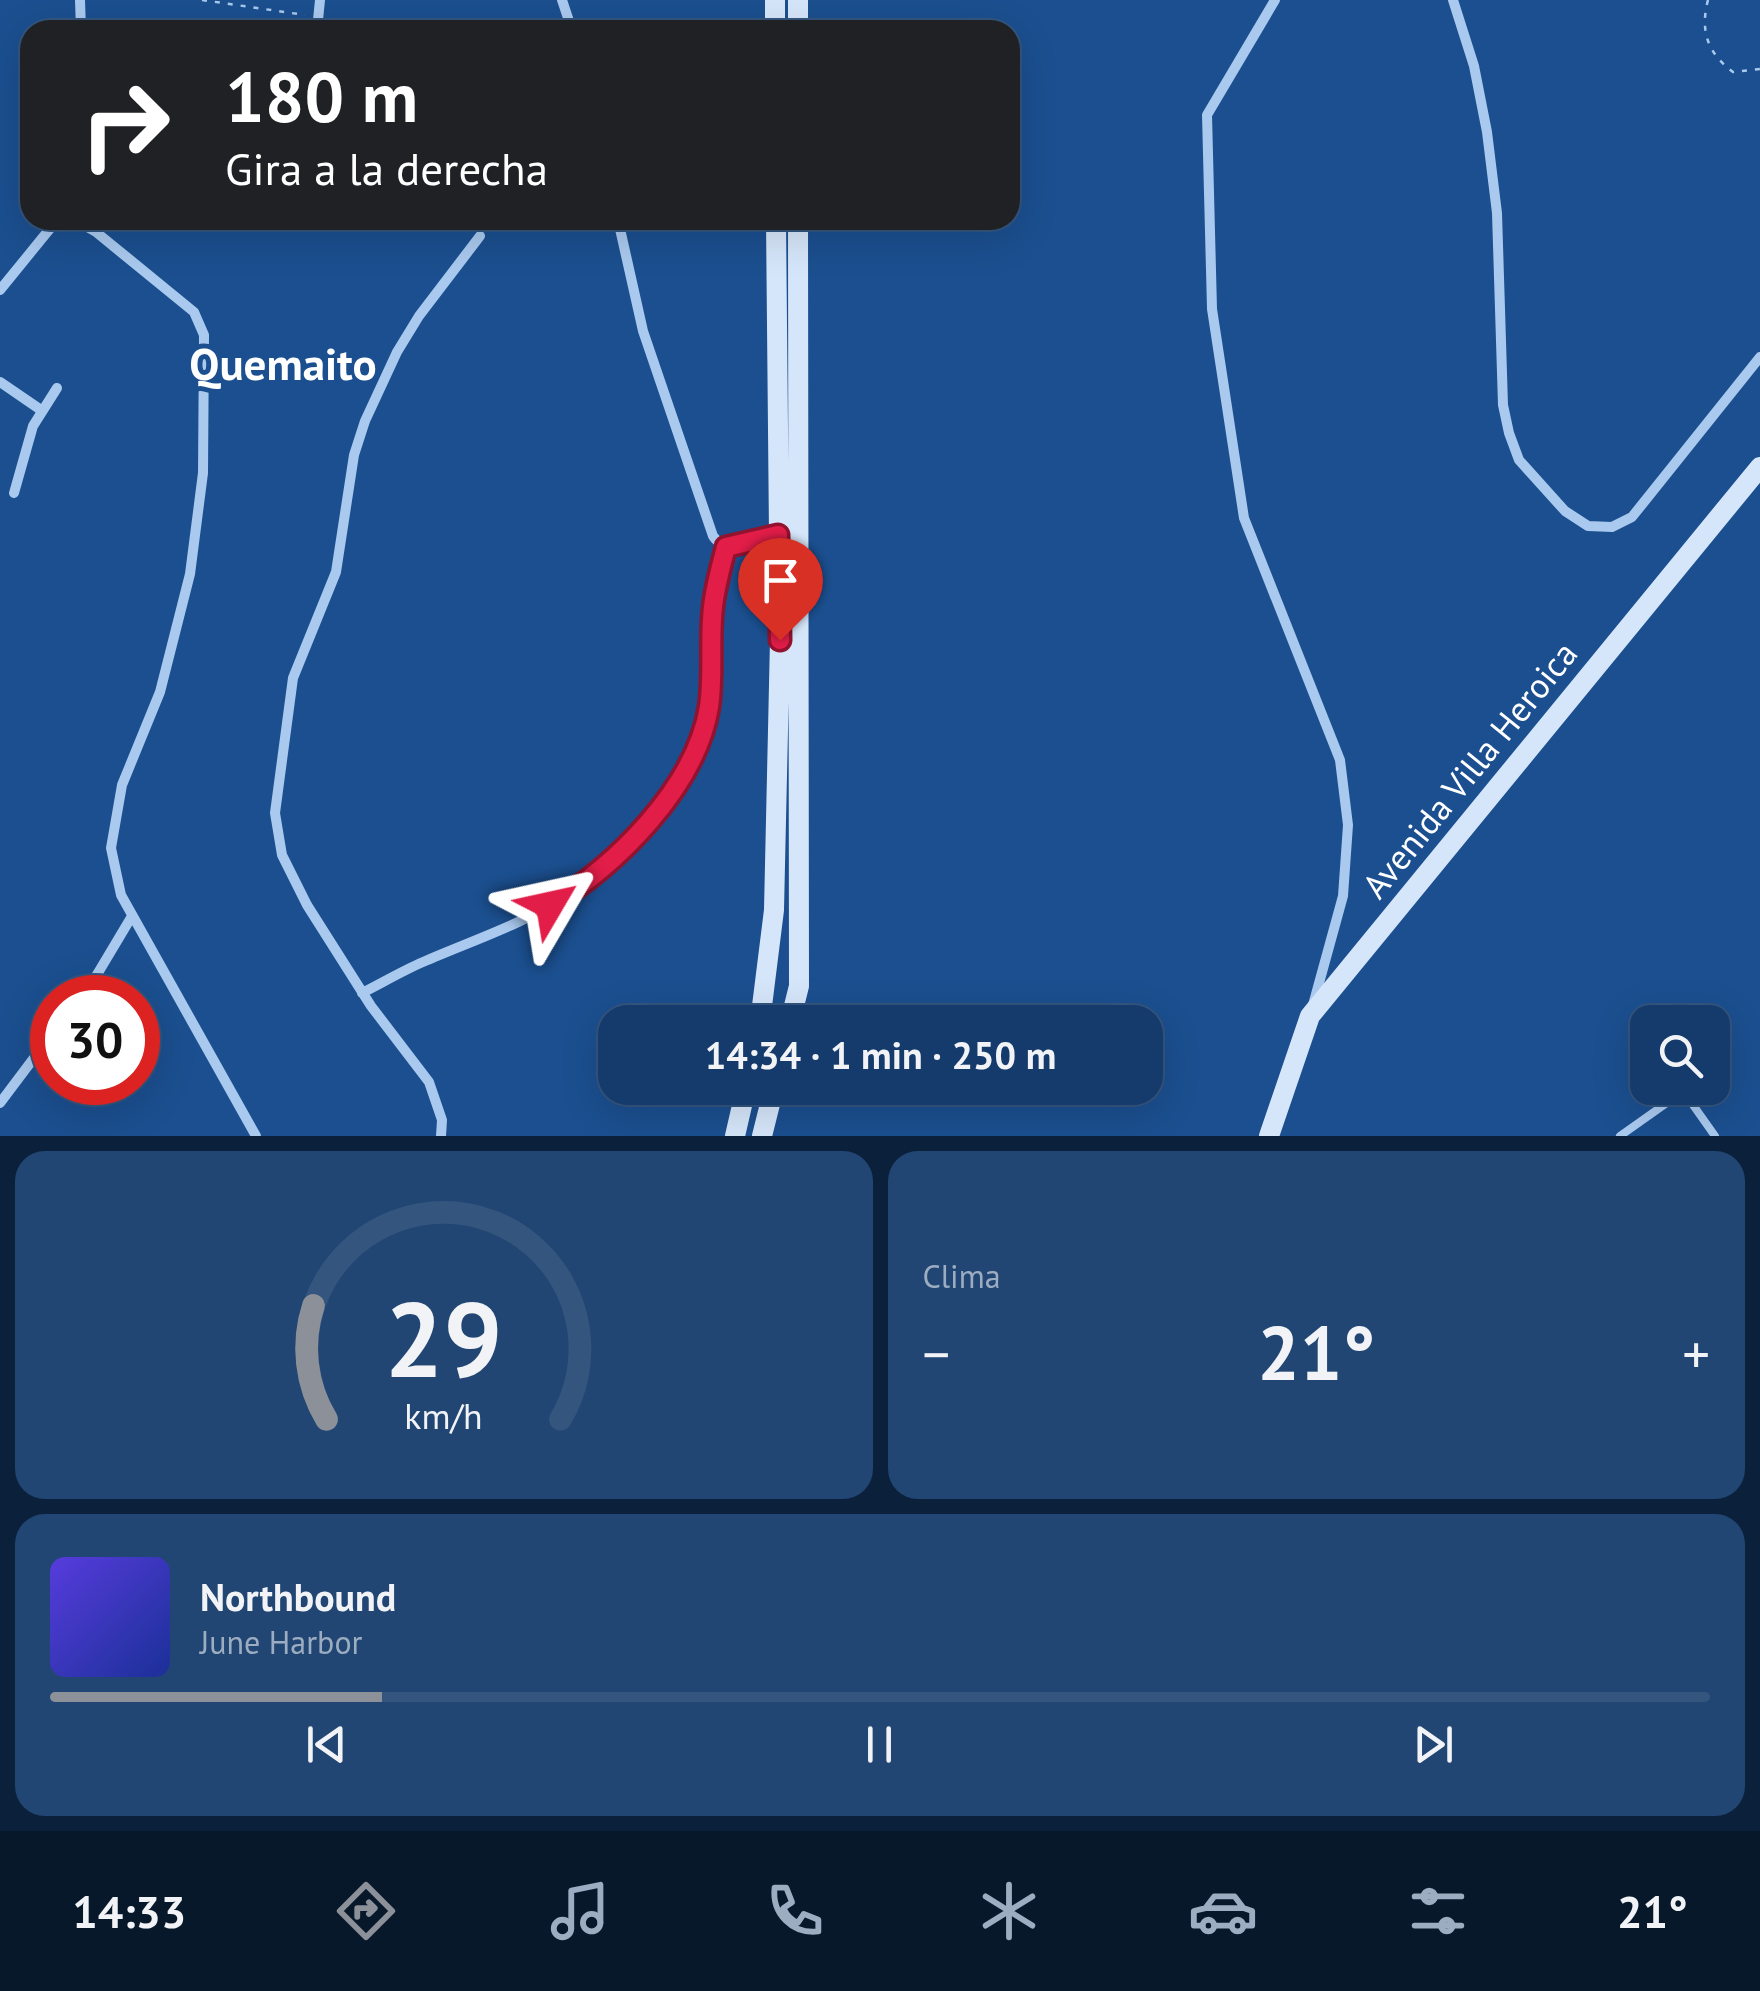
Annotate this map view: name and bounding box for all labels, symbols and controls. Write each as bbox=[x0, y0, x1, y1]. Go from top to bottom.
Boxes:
text: 180 m bbox=[225, 51, 418, 141]
icon: right bbox=[60, 60, 190, 190]
text: Gira a la derecha bbox=[225, 139, 548, 197]
district label: Quemaito bbox=[189, 334, 377, 392]
pin bbox=[738, 538, 823, 641]
icon: arrive bbox=[753, 553, 808, 608]
street label: Avenida Villa Heroica bbox=[1351, 632, 1587, 907]
position arrow bbox=[498, 853, 602, 957]
speed limit sign: 30 bbox=[30, 975, 160, 1105]
map controls bbox=[1630, 1005, 1730, 1105]
button: search bbox=[1630, 1005, 1730, 1105]
text: 14:34 · 1 min · 250 m bbox=[705, 1030, 1056, 1079]
text: Clima bbox=[923, 1255, 1001, 1297]
text: 29 bbox=[385, 1271, 503, 1406]
text: 21° bbox=[1257, 1304, 1375, 1401]
text: − bbox=[923, 1318, 950, 1389]
text: + bbox=[1682, 1318, 1710, 1389]
text: km/h bbox=[405, 1393, 483, 1439]
text: Northbound bbox=[200, 1572, 396, 1621]
text: June Harbor bbox=[200, 1621, 362, 1663]
icon: previous bbox=[299, 1717, 354, 1772]
icon: pause bbox=[852, 1717, 907, 1772]
icon: next bbox=[1406, 1717, 1461, 1772]
icon: directions bbox=[331, 1876, 401, 1946]
icon: music bbox=[545, 1876, 615, 1946]
icon: phone bbox=[760, 1876, 830, 1946]
icon: climate bbox=[974, 1876, 1044, 1946]
icon: car bbox=[1188, 1876, 1258, 1946]
icon: filters bbox=[1403, 1876, 1473, 1946]
text: 14:33 bbox=[72, 1882, 186, 1940]
text: 21° bbox=[1617, 1882, 1688, 1940]

